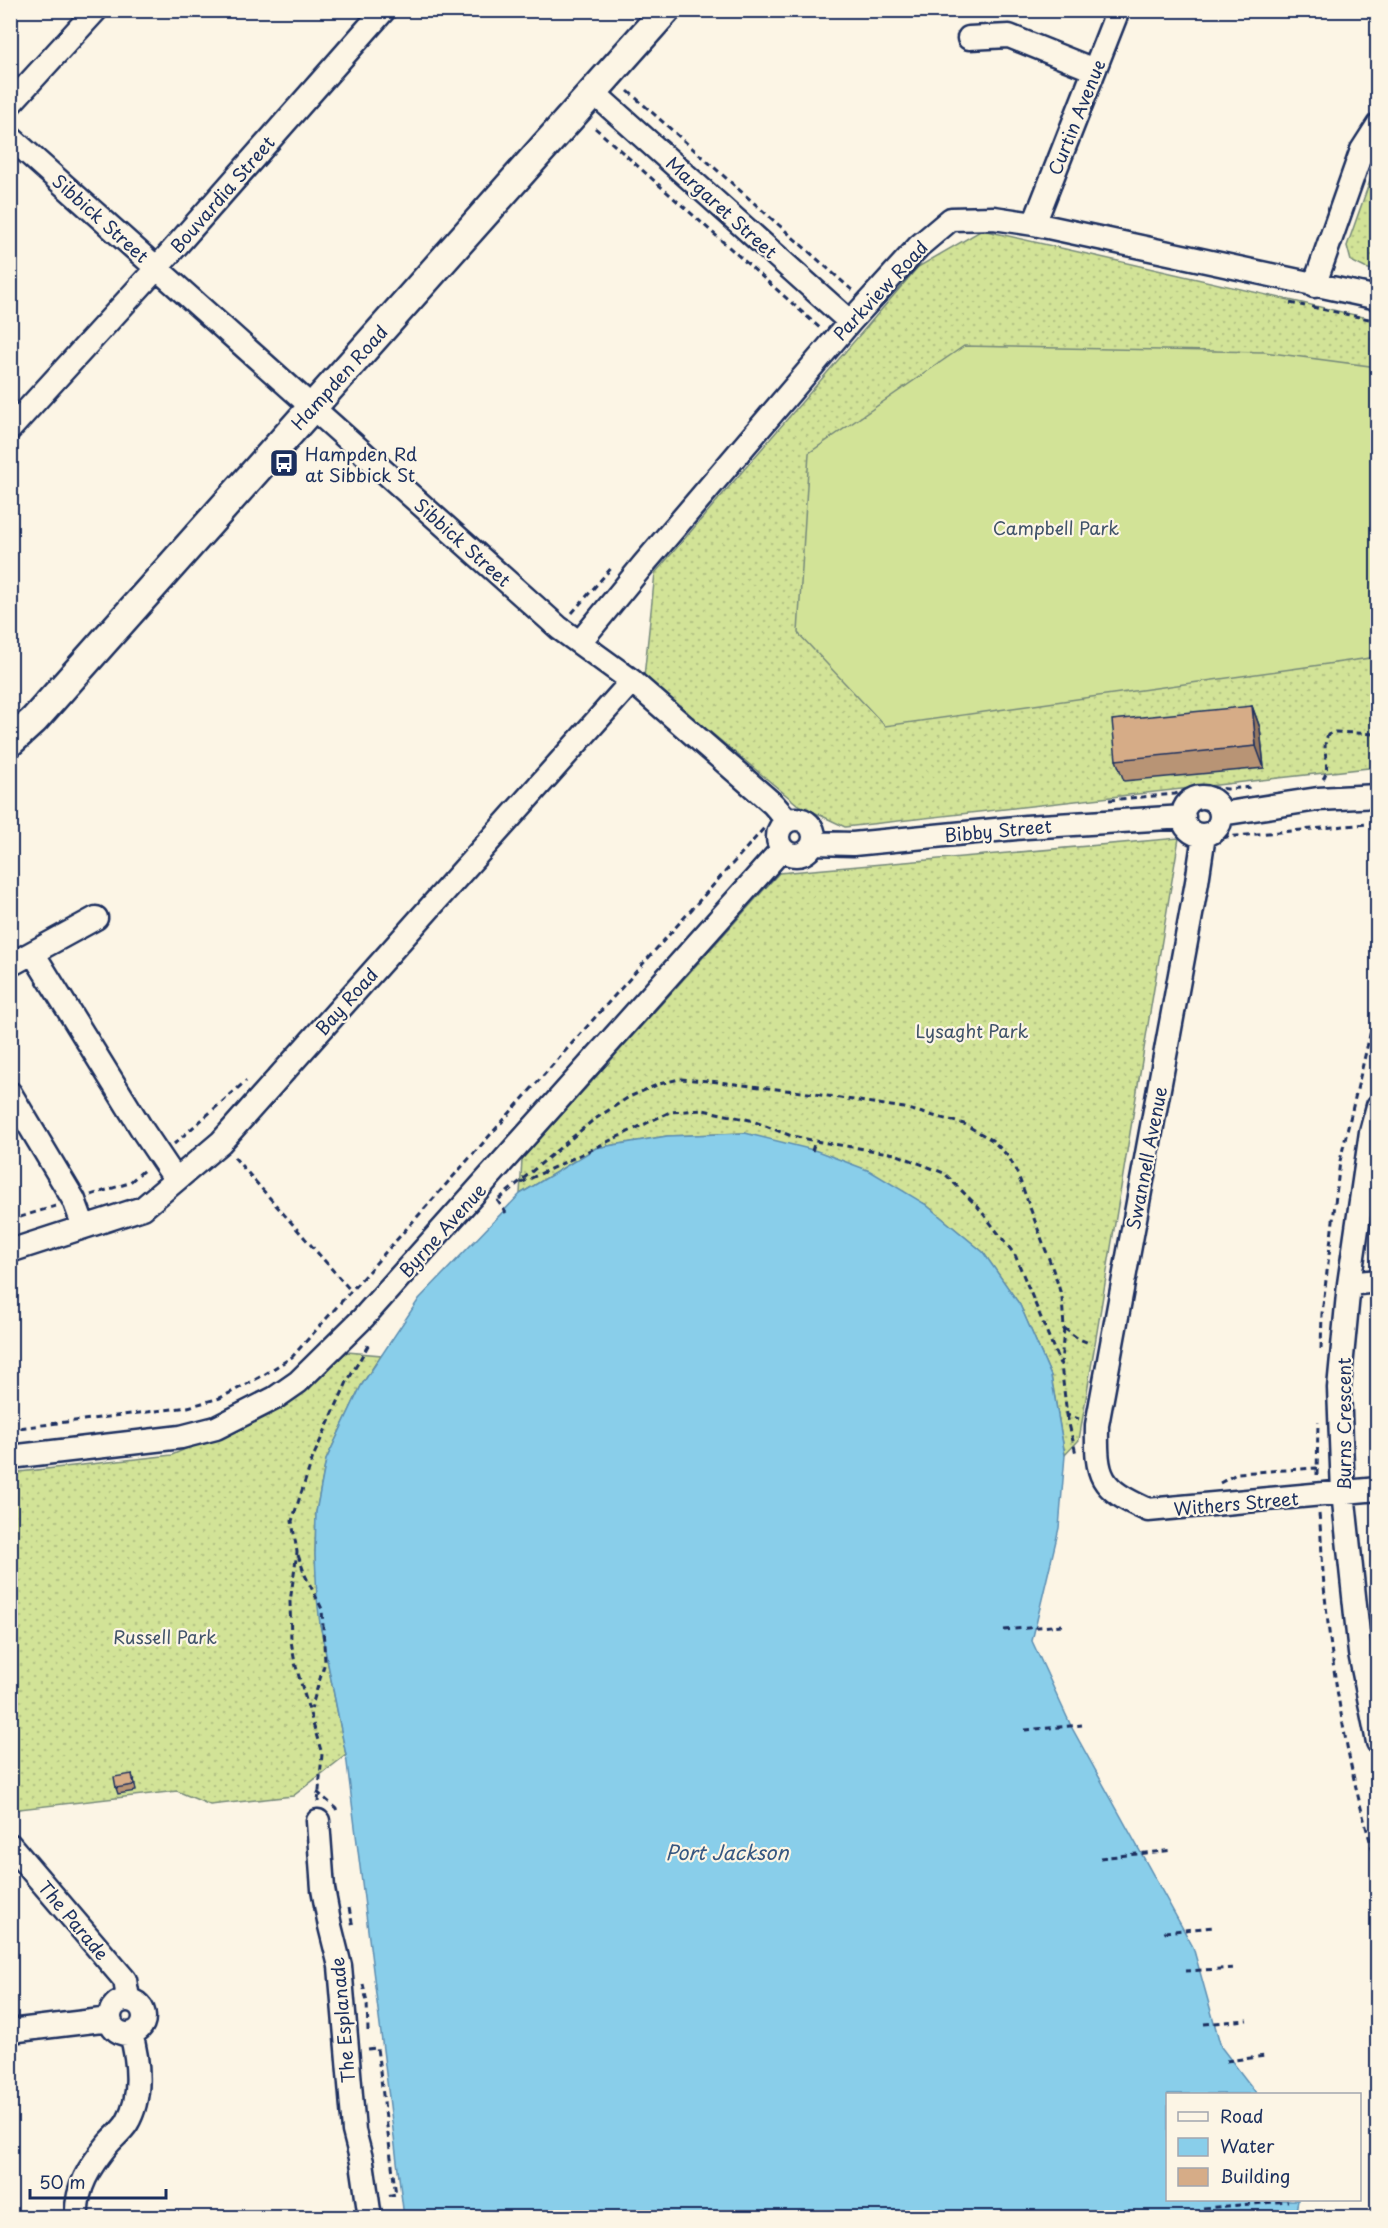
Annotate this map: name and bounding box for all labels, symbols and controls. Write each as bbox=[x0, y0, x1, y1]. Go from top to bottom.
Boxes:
street label: Curtin Avenue bbox=[1040, 55, 1112, 179]
street label: Bouvardia Street bbox=[163, 130, 281, 258]
street label: Margaret Street bbox=[660, 150, 784, 264]
street label: Sibbick Street bbox=[47, 167, 155, 269]
street label: Parkview Road bbox=[826, 234, 934, 346]
street label: Hampden Road bbox=[285, 319, 393, 435]
place label: Hampden Rd at Sibbick St bbox=[305, 440, 417, 488]
bus stop icon: Hampden Rd at Sibbick St bbox=[268, 447, 300, 479]
street label: Sibbick Street bbox=[409, 491, 517, 593]
park label: Campbell Park bbox=[993, 514, 1119, 541]
street label: Bibby Street bbox=[943, 812, 1053, 848]
street label: Bay Road bbox=[308, 961, 384, 1041]
park label: Lysaght Park bbox=[916, 1017, 1029, 1044]
street label: Swannell Avenue bbox=[1119, 1084, 1173, 1232]
street label: Byrne Avenue bbox=[392, 1177, 492, 1283]
street label: Burns Crescent bbox=[1330, 1357, 1357, 1491]
street label: Withers Street bbox=[1173, 1484, 1299, 1522]
park label: Russell Park bbox=[113, 1623, 217, 1650]
water label: Port Jackson bbox=[666, 1837, 789, 1867]
street label: The Parade bbox=[33, 1874, 115, 1966]
street label: The Esplanade bbox=[323, 1956, 361, 2084]
legend bbox=[1166, 2093, 1361, 2201]
text: Road bbox=[1220, 2102, 1264, 2129]
text: Water bbox=[1220, 2132, 1275, 2159]
scale bar bbox=[30, 2162, 166, 2200]
text: Building bbox=[1220, 2162, 1290, 2189]
text: 50 m bbox=[39, 2168, 86, 2195]

